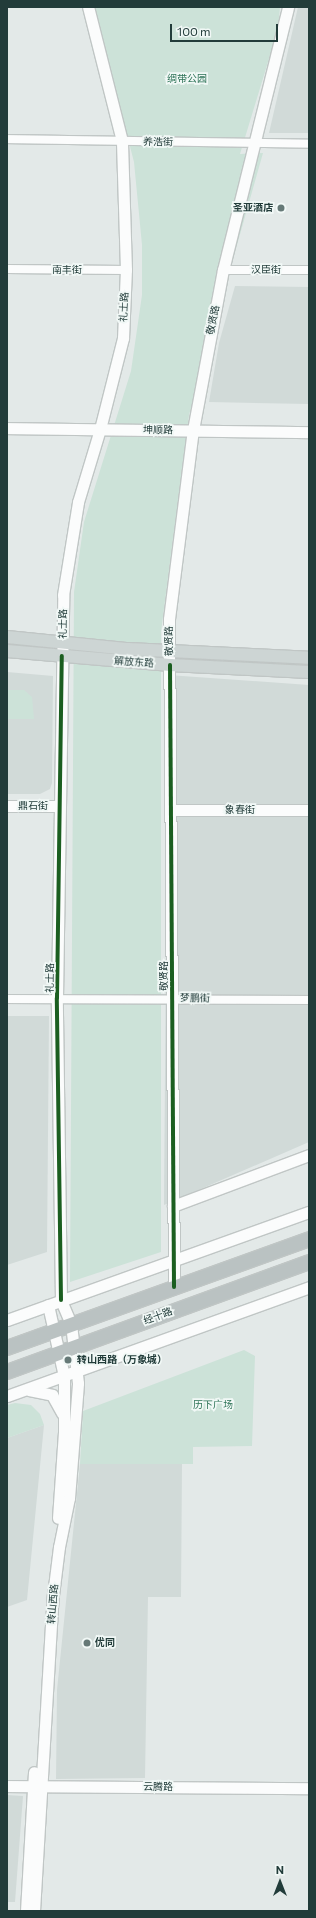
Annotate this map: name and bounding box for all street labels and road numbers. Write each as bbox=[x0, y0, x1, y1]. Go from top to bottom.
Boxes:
street label: 养浩街 bbox=[143, 136, 173, 148]
street label: 南丰街 bbox=[52, 264, 82, 276]
street label: 汉臣街 bbox=[251, 264, 281, 276]
street label: 礼士路 bbox=[117, 292, 131, 322]
street label: 敬贤路 bbox=[204, 304, 222, 336]
street label: 坤顺路 bbox=[143, 424, 173, 436]
street label: 礼士路 bbox=[57, 609, 69, 639]
street label: 敬贤路 bbox=[163, 626, 175, 656]
street label: 解放东路 bbox=[114, 655, 154, 669]
street label: 鼎石街 bbox=[18, 800, 48, 812]
street label: 象春街 bbox=[225, 804, 255, 816]
street label: 敬贤路 bbox=[158, 961, 170, 991]
street label: 礼士路 bbox=[44, 963, 56, 993]
street label: 梦鹏街 bbox=[180, 992, 210, 1004]
street label: 经十路 bbox=[142, 1305, 174, 1327]
street label: 转山西路 bbox=[45, 1584, 61, 1624]
street label: 云腾路 bbox=[143, 1781, 173, 1793]

